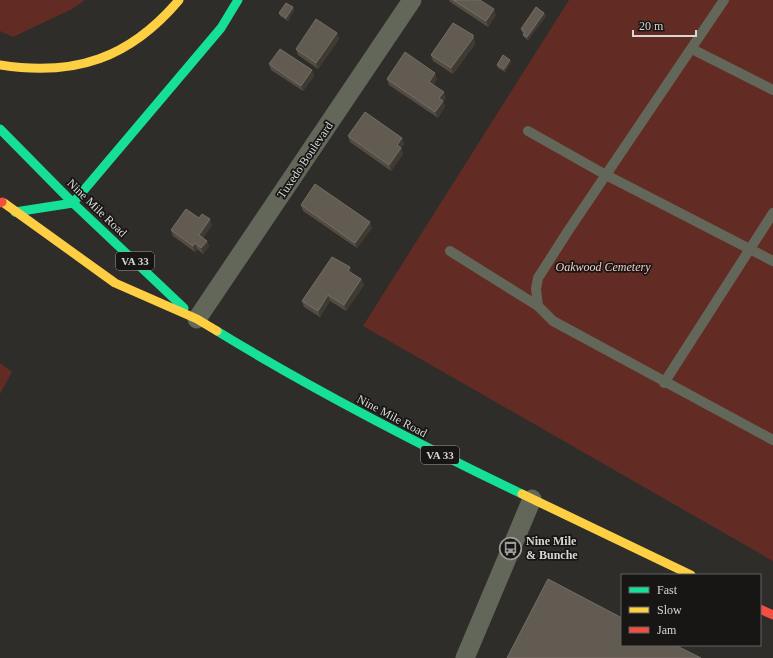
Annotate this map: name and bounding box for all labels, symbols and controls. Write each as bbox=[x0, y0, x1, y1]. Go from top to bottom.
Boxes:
scale bar bbox=[633, 12, 696, 38]
text: 20 m bbox=[639, 19, 664, 33]
street label: Tuxedo Boulevard bbox=[274, 119, 336, 201]
street label: Nine Mile Road bbox=[64, 176, 130, 240]
road number: VA 33 bbox=[116, 252, 154, 270]
park label: Oakwood Cemetery bbox=[556, 260, 651, 274]
street label: Nine Mile Road bbox=[355, 392, 429, 440]
road number: VA 33 bbox=[421, 446, 459, 464]
place label: Nine Mile & Bunche bbox=[526, 534, 578, 562]
bus stop icon: Nine Mile & Bunche bbox=[497, 535, 523, 561]
legend bbox=[621, 574, 761, 646]
text: Fast bbox=[657, 583, 678, 597]
text: Slow bbox=[657, 603, 682, 617]
text: Jam bbox=[657, 623, 677, 637]

